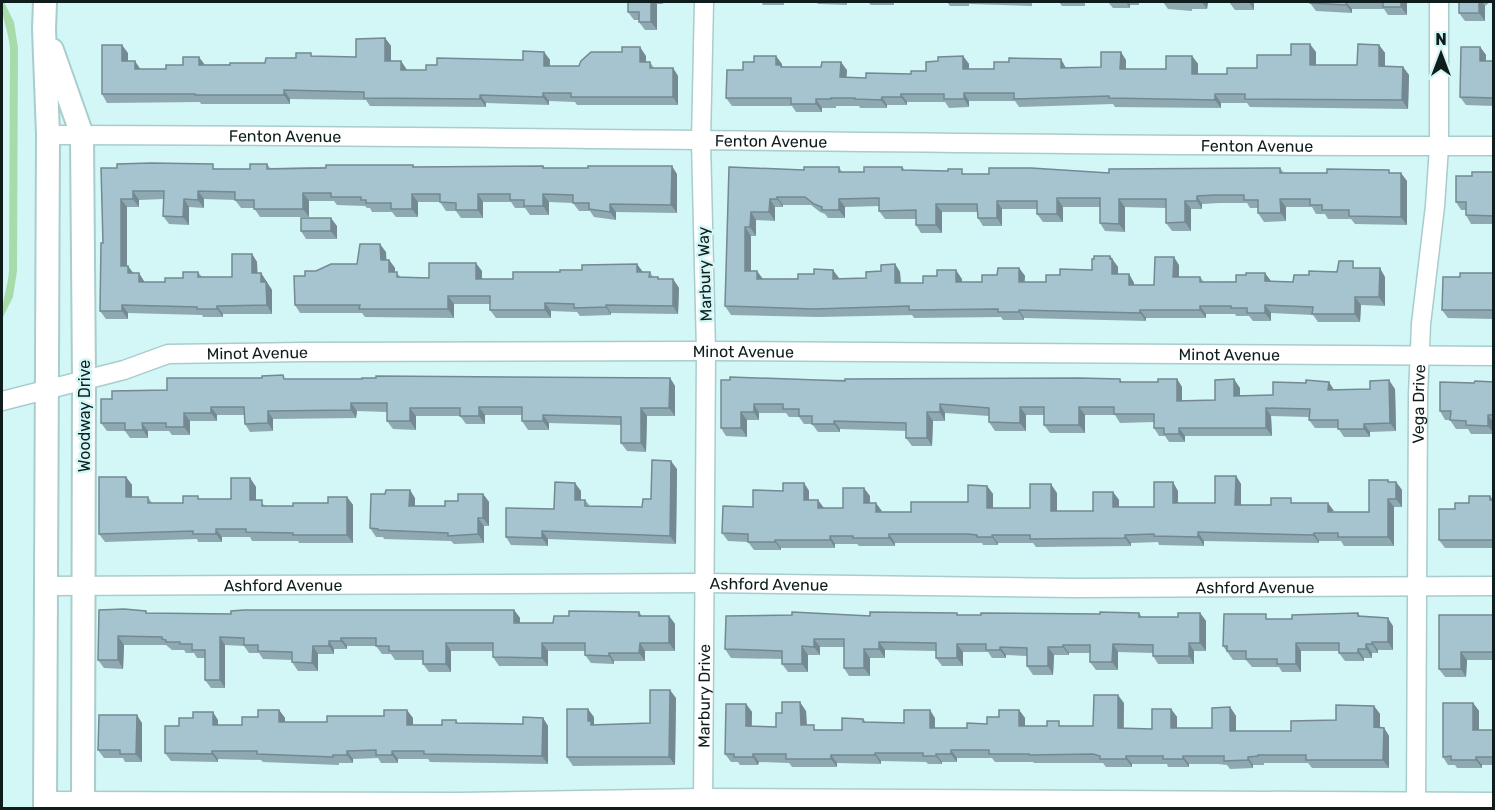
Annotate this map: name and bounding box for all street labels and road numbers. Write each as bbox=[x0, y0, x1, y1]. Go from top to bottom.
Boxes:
street label: Fenton Avenue bbox=[229, 127, 341, 146]
street label: Fenton Avenue bbox=[715, 131, 827, 152]
street label: Fenton Avenue bbox=[1201, 136, 1313, 156]
street label: Marbury Way bbox=[693, 226, 716, 322]
street label: Minot Avenue bbox=[693, 342, 794, 362]
street label: Minot Avenue bbox=[207, 343, 308, 363]
street label: Minot Avenue bbox=[1179, 345, 1280, 365]
street label: Woodway Drive bbox=[75, 360, 94, 472]
street label: Vega Drive bbox=[1409, 364, 1429, 444]
street label: Ashford Avenue bbox=[709, 574, 829, 595]
street label: Ashford Avenue bbox=[224, 576, 342, 595]
street label: Ashford Avenue bbox=[1196, 578, 1314, 597]
street label: Marbury Drive bbox=[694, 644, 714, 748]

